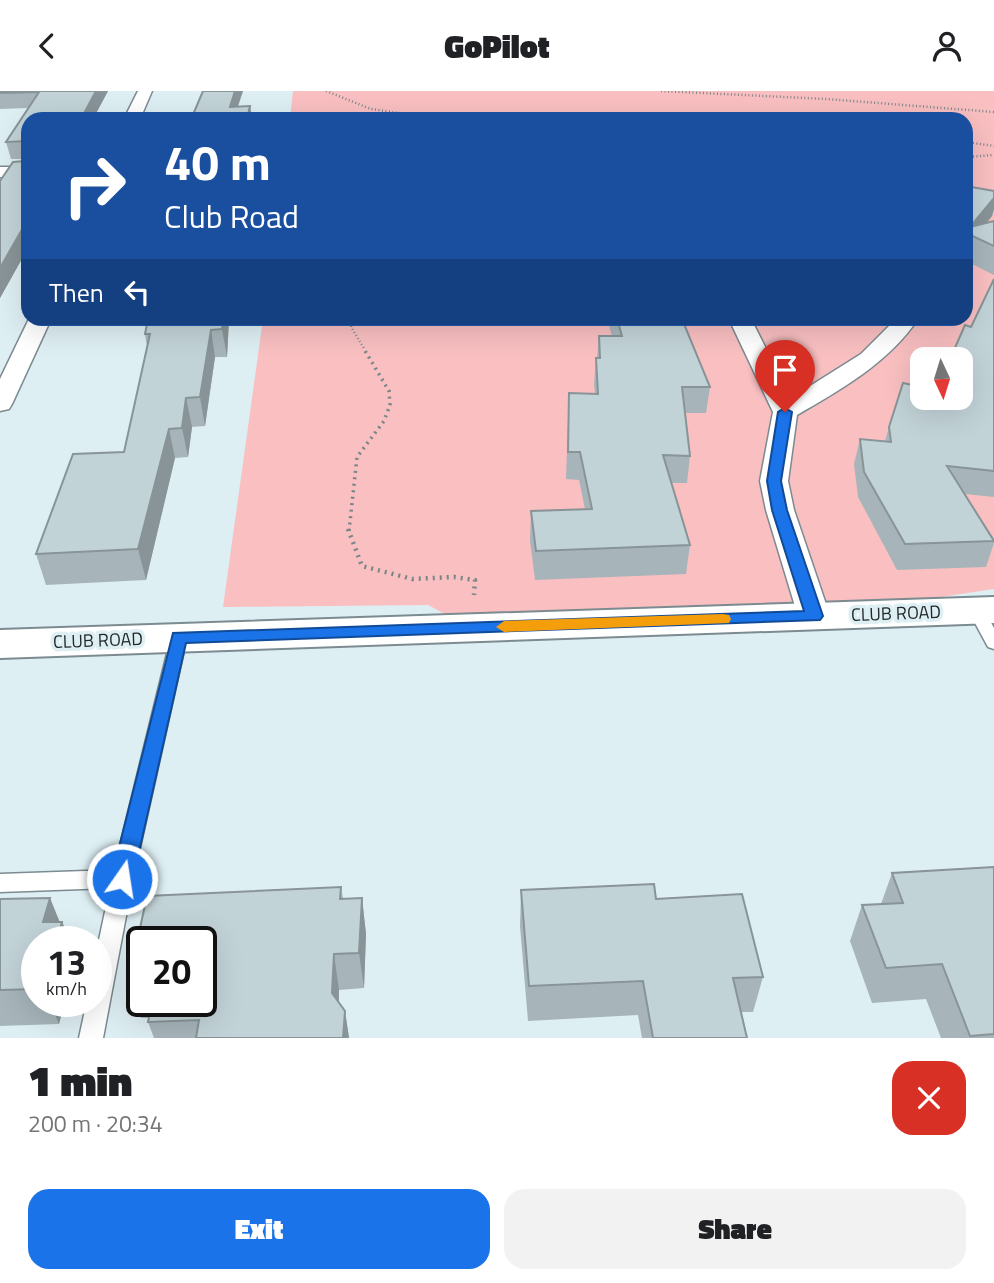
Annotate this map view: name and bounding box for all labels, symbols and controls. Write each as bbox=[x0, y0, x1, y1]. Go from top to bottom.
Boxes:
text: GoPilot bbox=[444, 22, 550, 70]
icon: back bbox=[28, 27, 66, 65]
icon: person bbox=[928, 27, 966, 65]
text: 40 m bbox=[164, 124, 271, 199]
icon: right bbox=[49, 140, 140, 231]
text: Club Road bbox=[164, 192, 299, 240]
text: Then bbox=[49, 273, 104, 312]
icon: left bbox=[118, 273, 156, 311]
pin bbox=[755, 340, 815, 412]
north arrow bbox=[910, 347, 973, 409]
map controls bbox=[910, 347, 973, 410]
icon: arrive bbox=[766, 351, 804, 389]
street label: CLUB ROAD bbox=[851, 598, 941, 628]
street label: CLUB ROAD bbox=[53, 625, 143, 655]
position arrow bbox=[85, 842, 159, 916]
speed limit sign: 20 bbox=[126, 926, 217, 1017]
text: 13 bbox=[47, 935, 86, 989]
text: km/h bbox=[46, 975, 87, 1002]
text: 1 min bbox=[28, 1048, 132, 1112]
button: close bbox=[892, 1061, 966, 1135]
text: 200 m · 20:34 bbox=[28, 1106, 163, 1141]
button: Exit bbox=[28, 1189, 490, 1269]
button: Share bbox=[504, 1189, 966, 1269]

